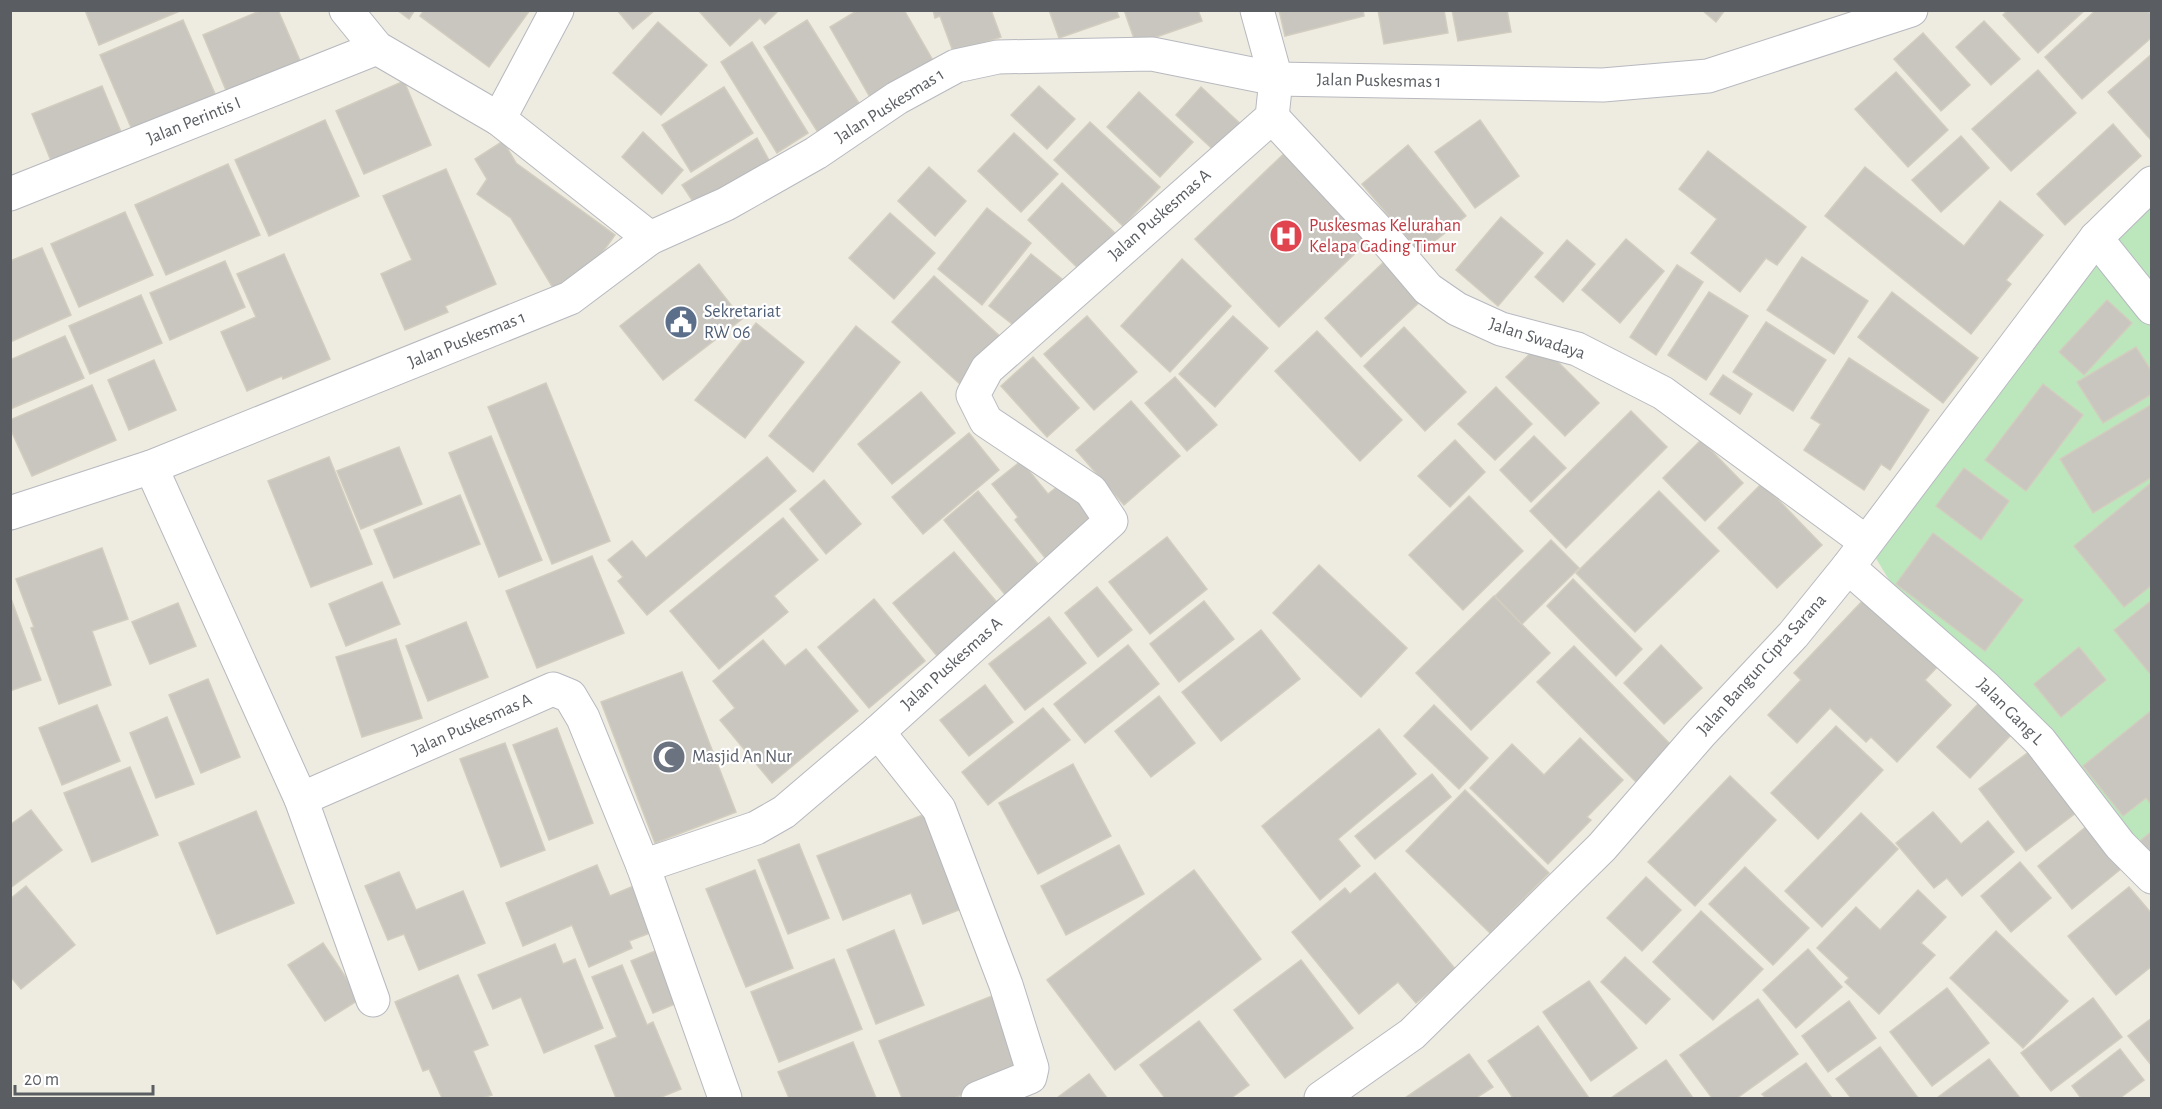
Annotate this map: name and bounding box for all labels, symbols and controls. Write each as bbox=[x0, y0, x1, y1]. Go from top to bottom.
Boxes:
street label: Jalan Puskesmas 1 bbox=[832, 65, 948, 147]
street label: Jalan Puskesmas 1 bbox=[1316, 71, 1442, 91]
street label: Jalan Perintis I bbox=[145, 94, 243, 148]
street label: Jalan Puskesmas A bbox=[1105, 166, 1215, 264]
place label: Puskesmas Kelurahan Kelapa Gading Timur bbox=[1309, 217, 1461, 256]
hospital icon: Puskesmas Kelurahan Kelapa Gading Timur bbox=[1268, 218, 1304, 254]
place label: Sekretariat RW 06 bbox=[704, 303, 781, 342]
public building icon: Sekretariat RW 06 bbox=[663, 304, 699, 340]
street label: Jalan Puskesmas 1 bbox=[406, 308, 528, 372]
street label: Jalan Swadaya bbox=[1487, 315, 1587, 363]
street label: Jalan Bangun Cipta Sarana bbox=[1694, 591, 1830, 739]
street label: Jalan Puskesmas A bbox=[898, 614, 1006, 714]
street label: Jalan Gang L bbox=[1973, 675, 2047, 749]
street label: Jalan Puskesmas A bbox=[409, 690, 535, 759]
mosque icon: Masjid An Nur bbox=[651, 739, 687, 775]
place label: Masjid An Nur bbox=[692, 748, 792, 766]
scale bar bbox=[15, 1058, 153, 1096]
text: 20 m bbox=[24, 1071, 59, 1089]

